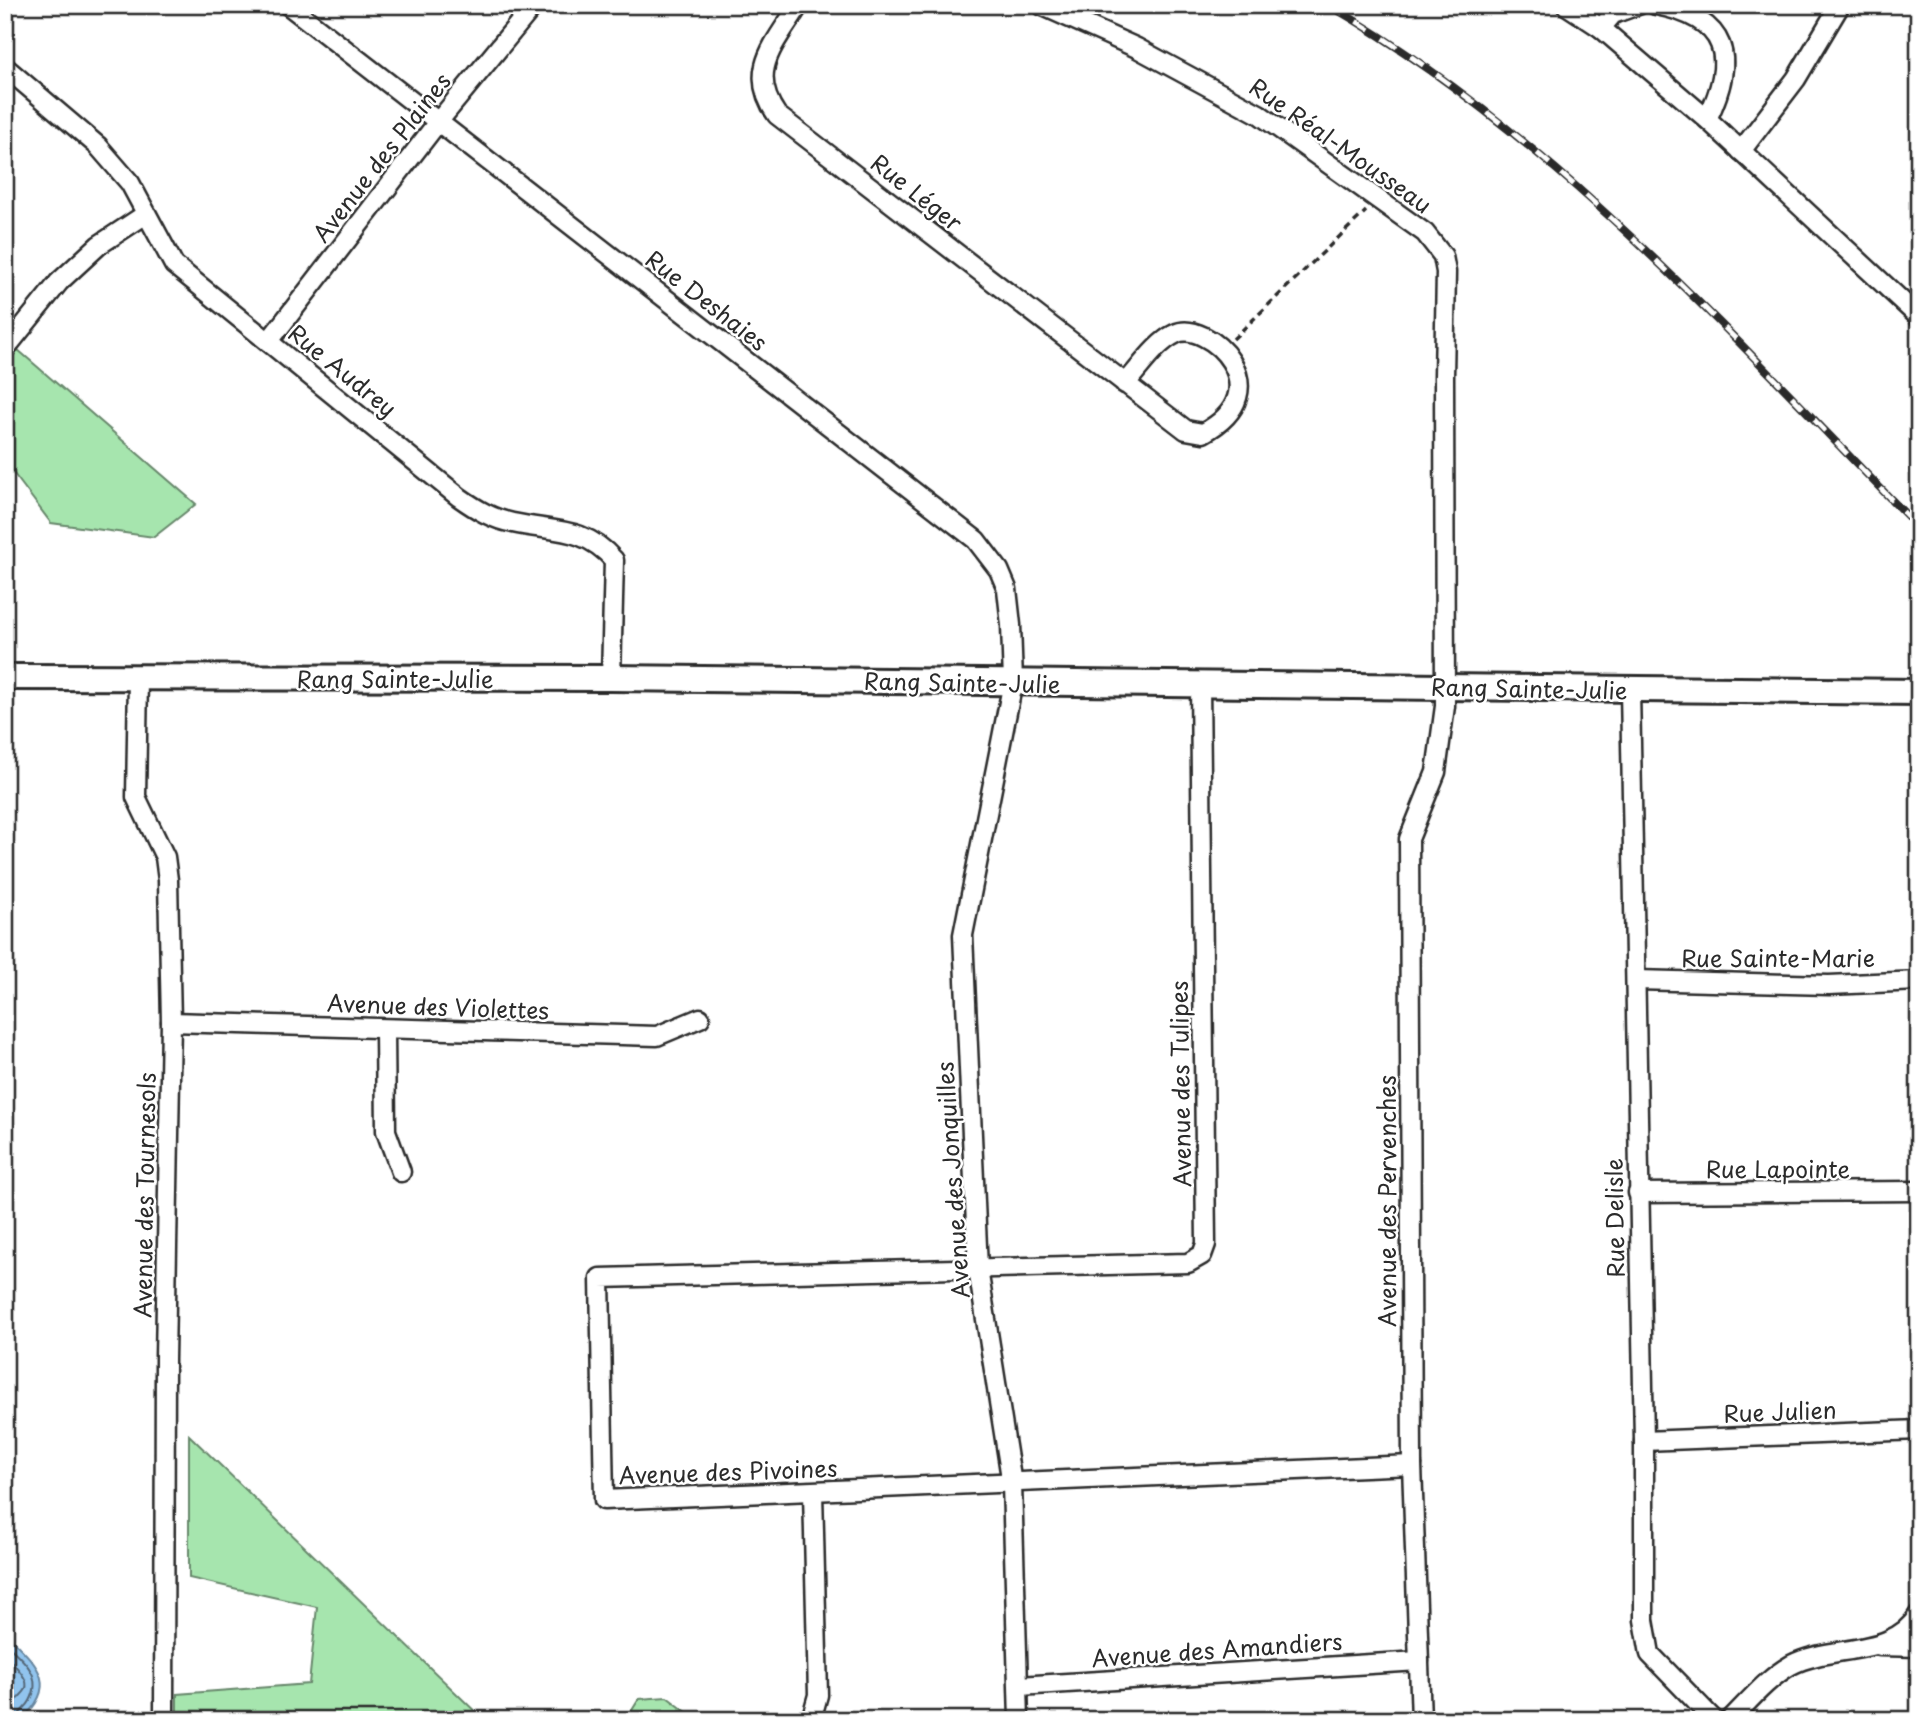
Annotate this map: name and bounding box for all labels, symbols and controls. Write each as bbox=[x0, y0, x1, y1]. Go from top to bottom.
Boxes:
street label: Avenue des Plaines bbox=[304, 65, 458, 249]
street label: Rue Réal-Mousseau bbox=[1243, 69, 1439, 221]
street label: Rue Léger bbox=[864, 145, 970, 239]
street label: Rue Deshaies bbox=[639, 241, 775, 359]
street label: Rue Audrey bbox=[281, 315, 405, 425]
street label: Rang Sainte-Julie bbox=[297, 661, 493, 696]
street label: Rang Sainte-Julie bbox=[863, 663, 1061, 701]
street label: Rang Sainte-Julie bbox=[1430, 669, 1628, 707]
street label: Rue Sainte-Marie bbox=[1681, 940, 1875, 975]
street label: Avenue des Tulipes bbox=[1161, 980, 1199, 1188]
street label: Avenue des Violettes bbox=[326, 985, 550, 1027]
street label: Avenue des Jonquilles bbox=[926, 1060, 978, 1300]
street label: Avenue des Tournesols bbox=[124, 1072, 164, 1318]
street label: Avenue des Pervenches bbox=[1369, 1075, 1404, 1327]
street label: Rue Lapointe bbox=[1706, 1151, 1850, 1186]
street label: Rue Delisle bbox=[1595, 1158, 1633, 1278]
street label: Rue Julien bbox=[1723, 1392, 1837, 1430]
street label: Avenue des Pivoines bbox=[618, 1450, 838, 1492]
street label: Avenue des Amandiers bbox=[1090, 1623, 1344, 1675]

